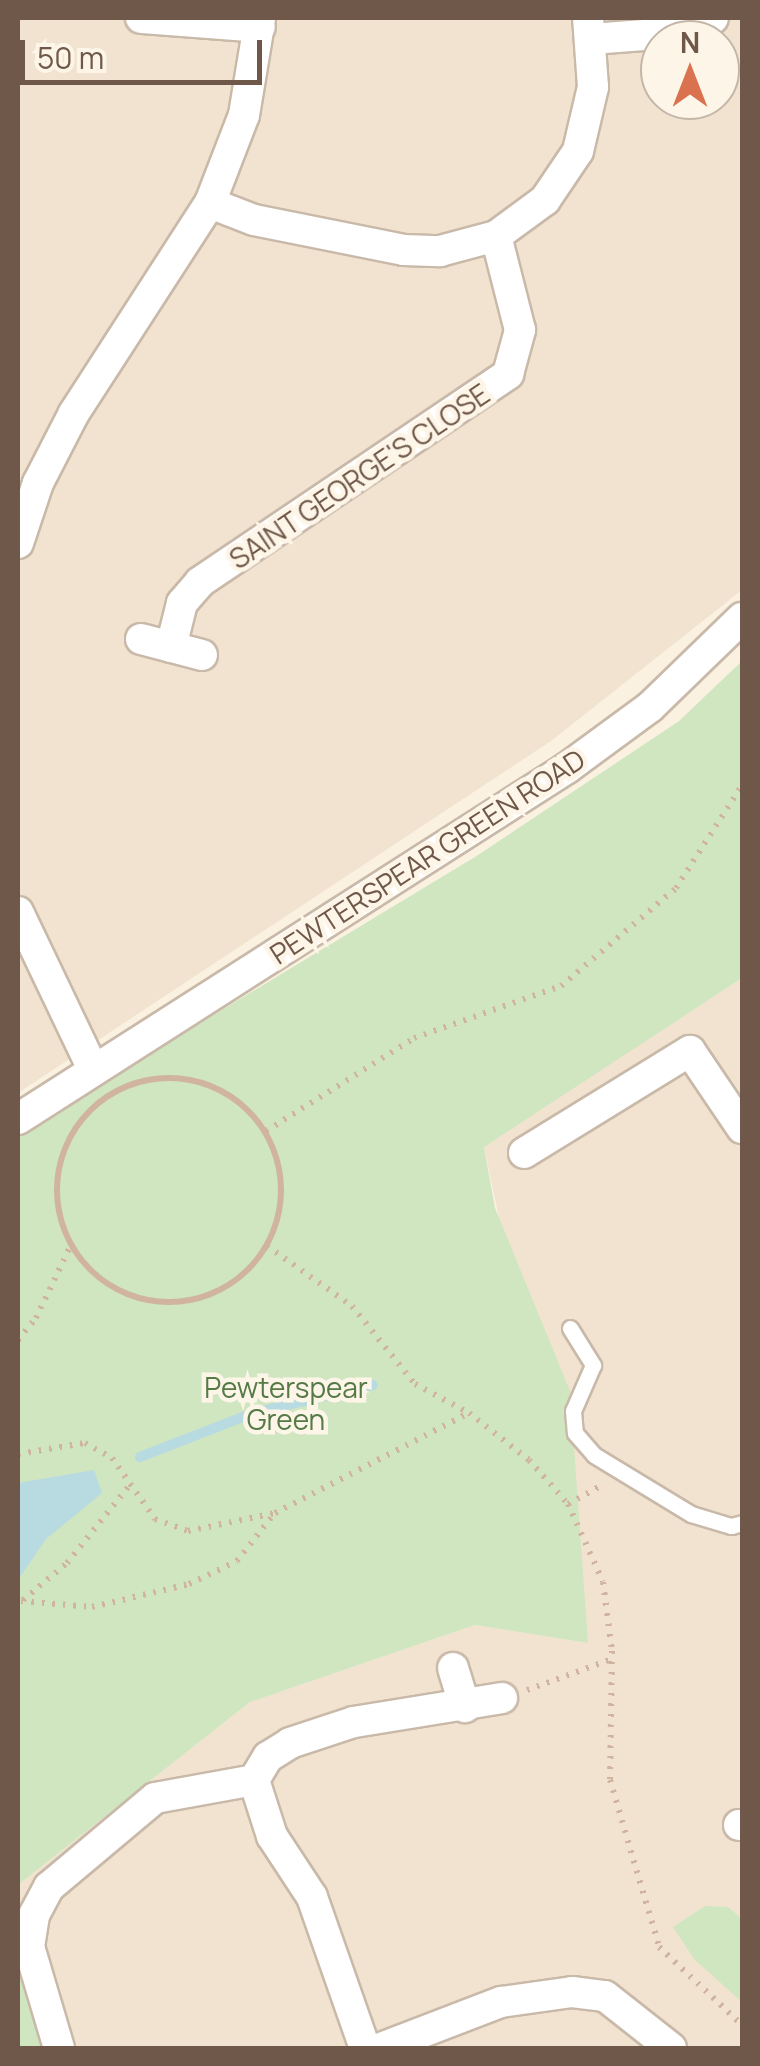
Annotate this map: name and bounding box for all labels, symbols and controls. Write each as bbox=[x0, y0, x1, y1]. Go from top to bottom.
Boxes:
scale bar bbox=[25, 20, 268, 82]
north arrow bbox=[640, 20, 740, 120]
text: N bbox=[680, 23, 700, 61]
text: 50 m bbox=[37, 37, 104, 78]
street label: SAINT GEORGE'S CLOSE bbox=[222, 376, 496, 576]
street label: PEWTERSPEAR GREEN ROAD bbox=[263, 742, 591, 970]
park label: Pewterspear Green bbox=[204, 1370, 368, 1436]

